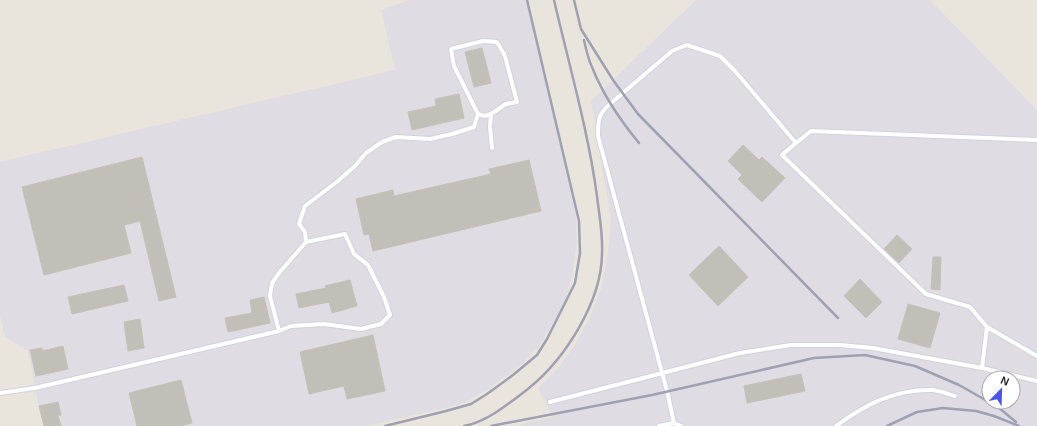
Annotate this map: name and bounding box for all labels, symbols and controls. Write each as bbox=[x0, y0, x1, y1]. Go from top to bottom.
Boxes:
north arrow bbox=[981, 370, 1021, 410]
text: N bbox=[999, 374, 1011, 388]

